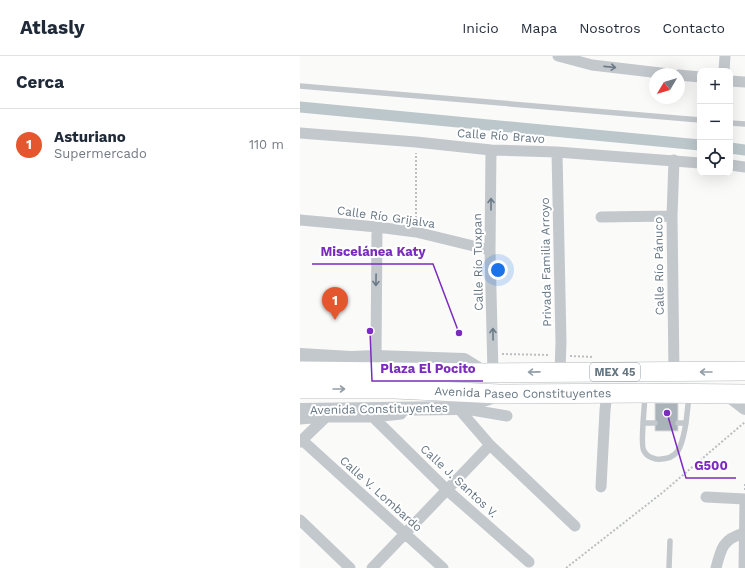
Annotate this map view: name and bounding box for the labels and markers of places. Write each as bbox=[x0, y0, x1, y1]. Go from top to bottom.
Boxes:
callout: Miscelánea Katy bbox=[312, 239, 433, 264]
pin: 1 bbox=[322, 287, 348, 320]
callout: Plaza El Pocito bbox=[372, 356, 483, 381]
callout: G500 bbox=[686, 453, 736, 478]

